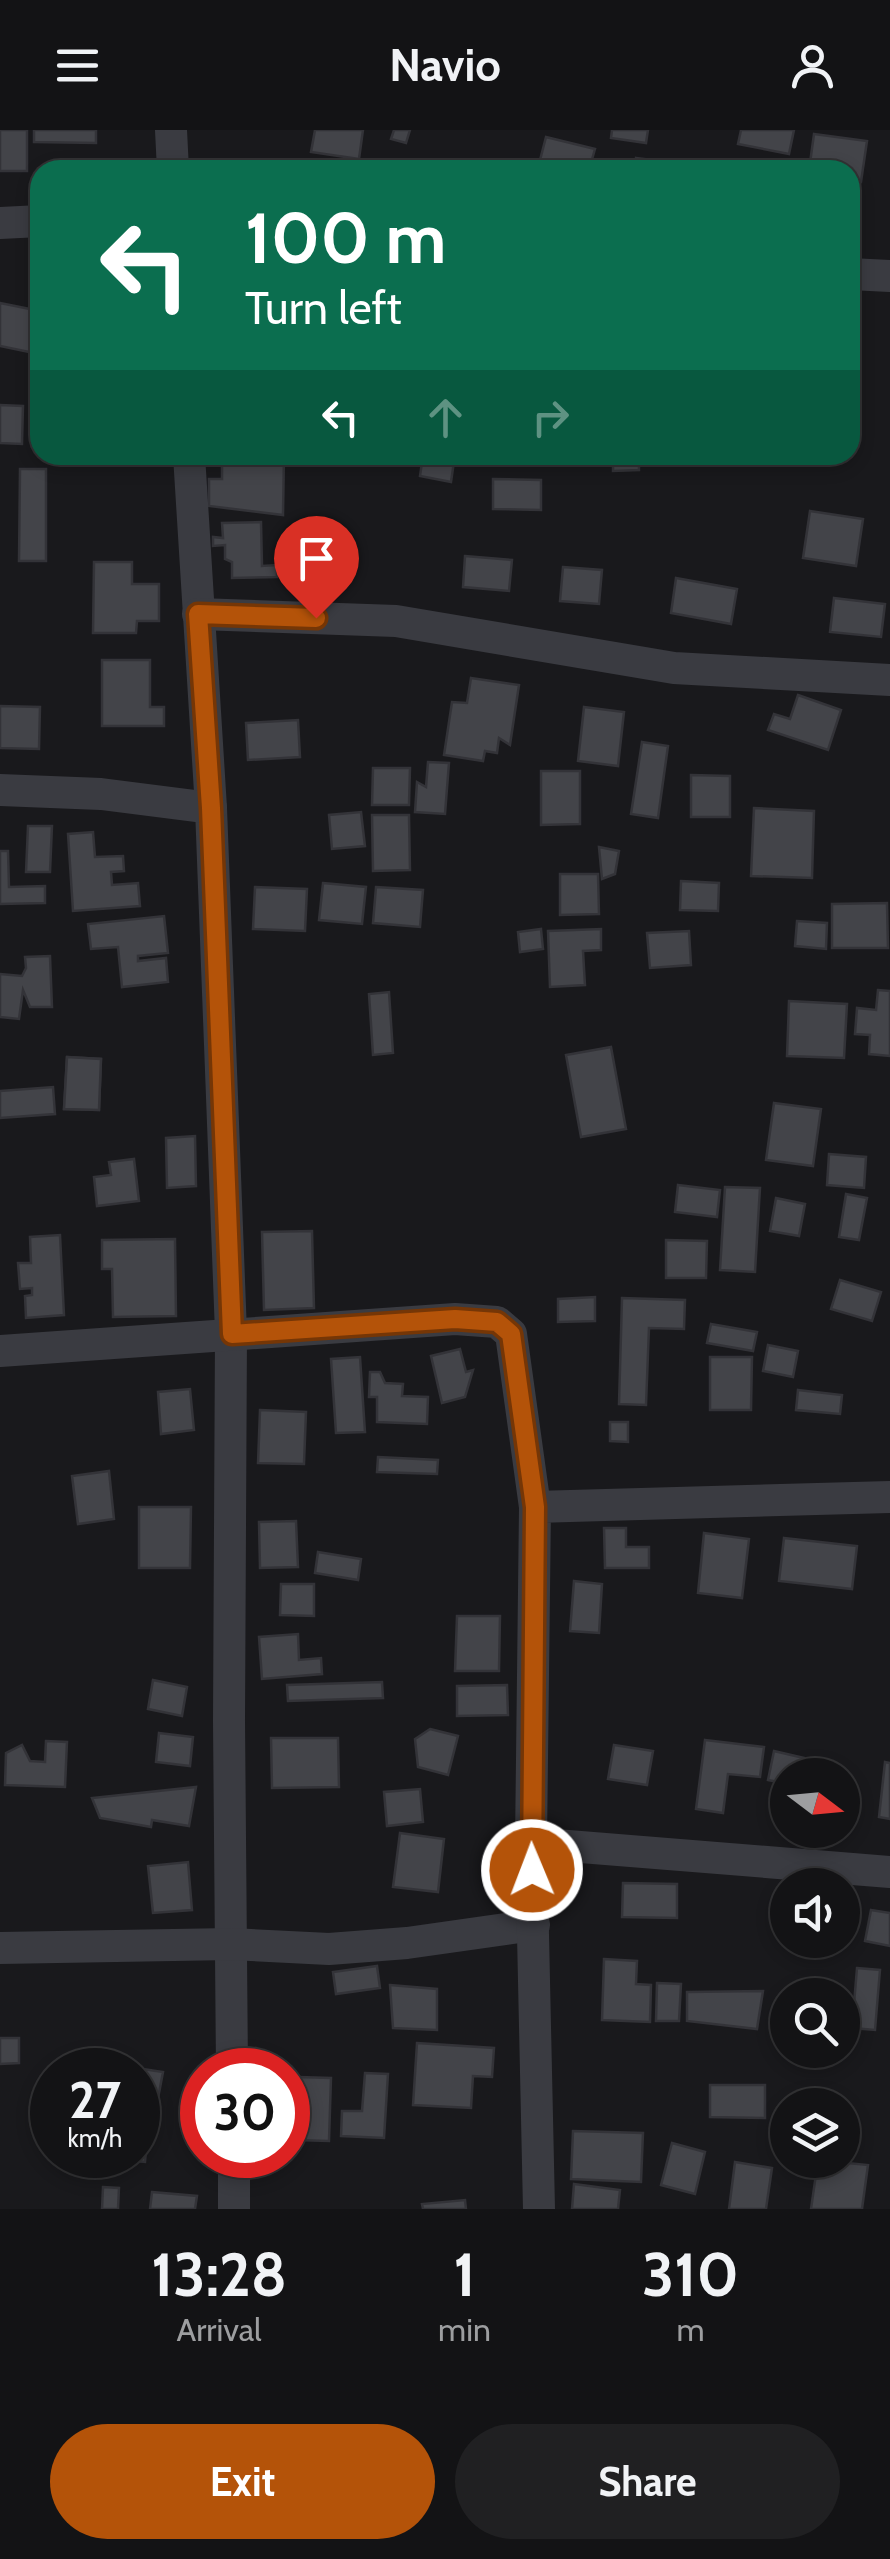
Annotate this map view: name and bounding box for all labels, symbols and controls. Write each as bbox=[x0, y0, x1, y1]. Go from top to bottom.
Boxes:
icon: menu bbox=[50, 38, 105, 93]
text: Navio bbox=[389, 38, 501, 92]
icon: person bbox=[785, 38, 840, 93]
text: 100 m bbox=[245, 195, 446, 281]
icon: left bbox=[80, 200, 210, 330]
text: Turn left bbox=[245, 281, 402, 335]
icon: left bbox=[313, 390, 368, 445]
icon: ahead bbox=[418, 390, 473, 445]
icon: right bbox=[523, 390, 578, 445]
pin bbox=[274, 516, 359, 619]
icon: arrive bbox=[289, 531, 344, 586]
north arrow bbox=[770, 1758, 860, 1848]
map controls bbox=[770, 1758, 860, 2178]
position arrow bbox=[480, 1818, 584, 1922]
button: sound bbox=[770, 1868, 860, 1958]
button: search bbox=[770, 1978, 860, 2068]
speed limit sign: 30 bbox=[180, 2048, 310, 2178]
text: 27 bbox=[69, 2070, 121, 2131]
button: layers bbox=[770, 2088, 860, 2178]
text: km/h bbox=[68, 2123, 122, 2153]
text: 13:28 bbox=[151, 2238, 287, 2311]
text: 1 bbox=[453, 2238, 476, 2311]
text: 310 bbox=[642, 2238, 739, 2311]
text: Arrival bbox=[176, 2310, 262, 2349]
text: min bbox=[438, 2310, 491, 2349]
text: m bbox=[676, 2310, 704, 2349]
button: Exit bbox=[50, 2424, 435, 2539]
button: Share bbox=[455, 2424, 840, 2539]

